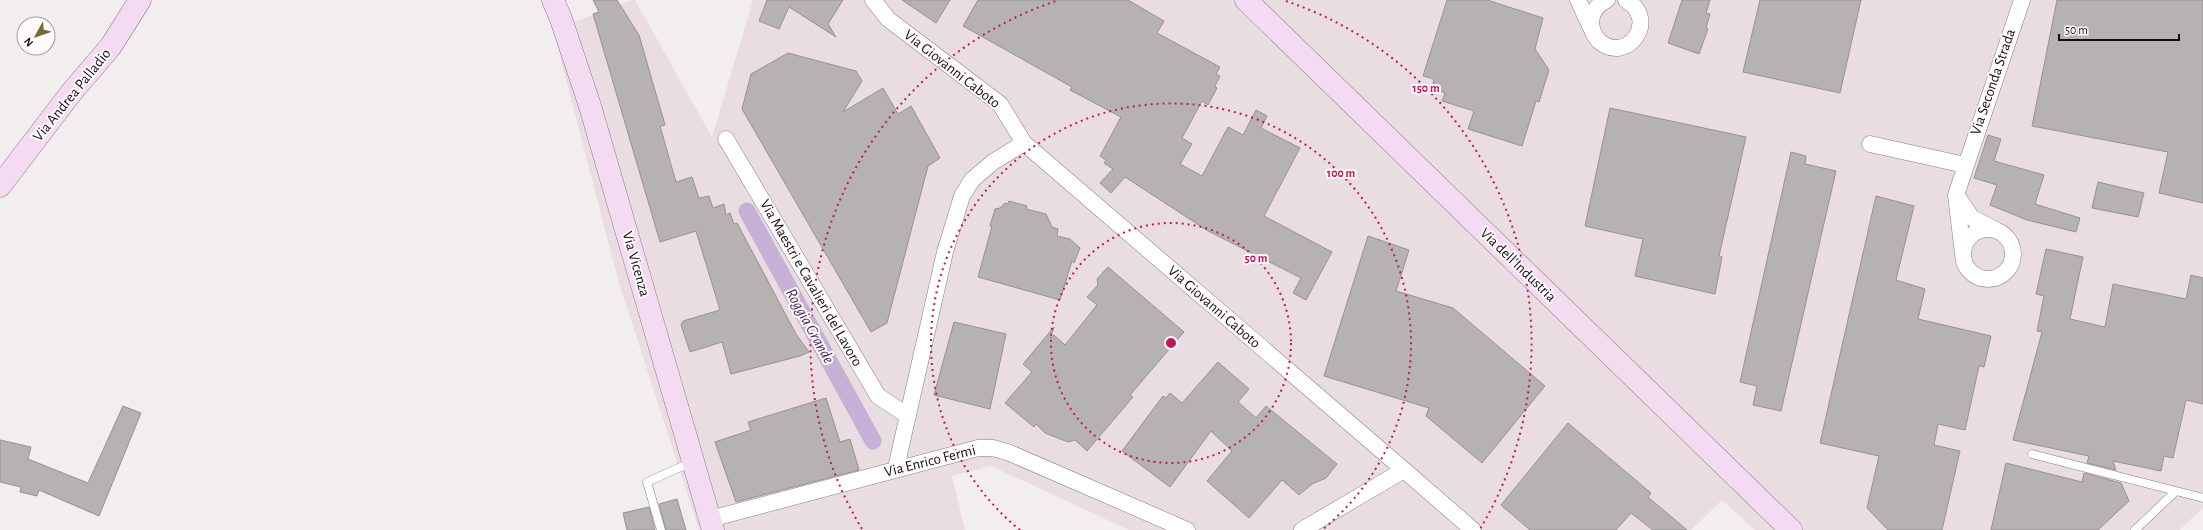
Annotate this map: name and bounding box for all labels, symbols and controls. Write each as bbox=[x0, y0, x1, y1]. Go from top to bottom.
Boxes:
north arrow bbox=[16, 16, 56, 56]
scale bar bbox=[2059, 16, 2179, 42]
text: 50 m bbox=[2065, 24, 2088, 36]
street label: Via Giovanni Caboto bbox=[901, 27, 1003, 111]
street label: Via Seconda Strada bbox=[1968, 27, 2018, 137]
text: N bbox=[22, 36, 35, 49]
street label: Via Andrea Palladio bbox=[30, 46, 114, 144]
text: 150 m bbox=[1412, 82, 1440, 94]
text: 100 m bbox=[1327, 167, 1355, 179]
street label: Via Maestri e Cavalieri del Lavoro bbox=[757, 197, 865, 369]
street label: Via dell'Industria bbox=[1477, 225, 1559, 305]
street label: Via Vicenza bbox=[620, 230, 652, 298]
text: 50 m bbox=[1245, 252, 1268, 264]
street label: Via Giovanni Caboto bbox=[1165, 263, 1263, 351]
water label: Roggia Grande bbox=[783, 286, 837, 366]
centre of rings bbox=[1164, 336, 1178, 350]
street label: Via Enrico Fermi bbox=[883, 442, 977, 480]

